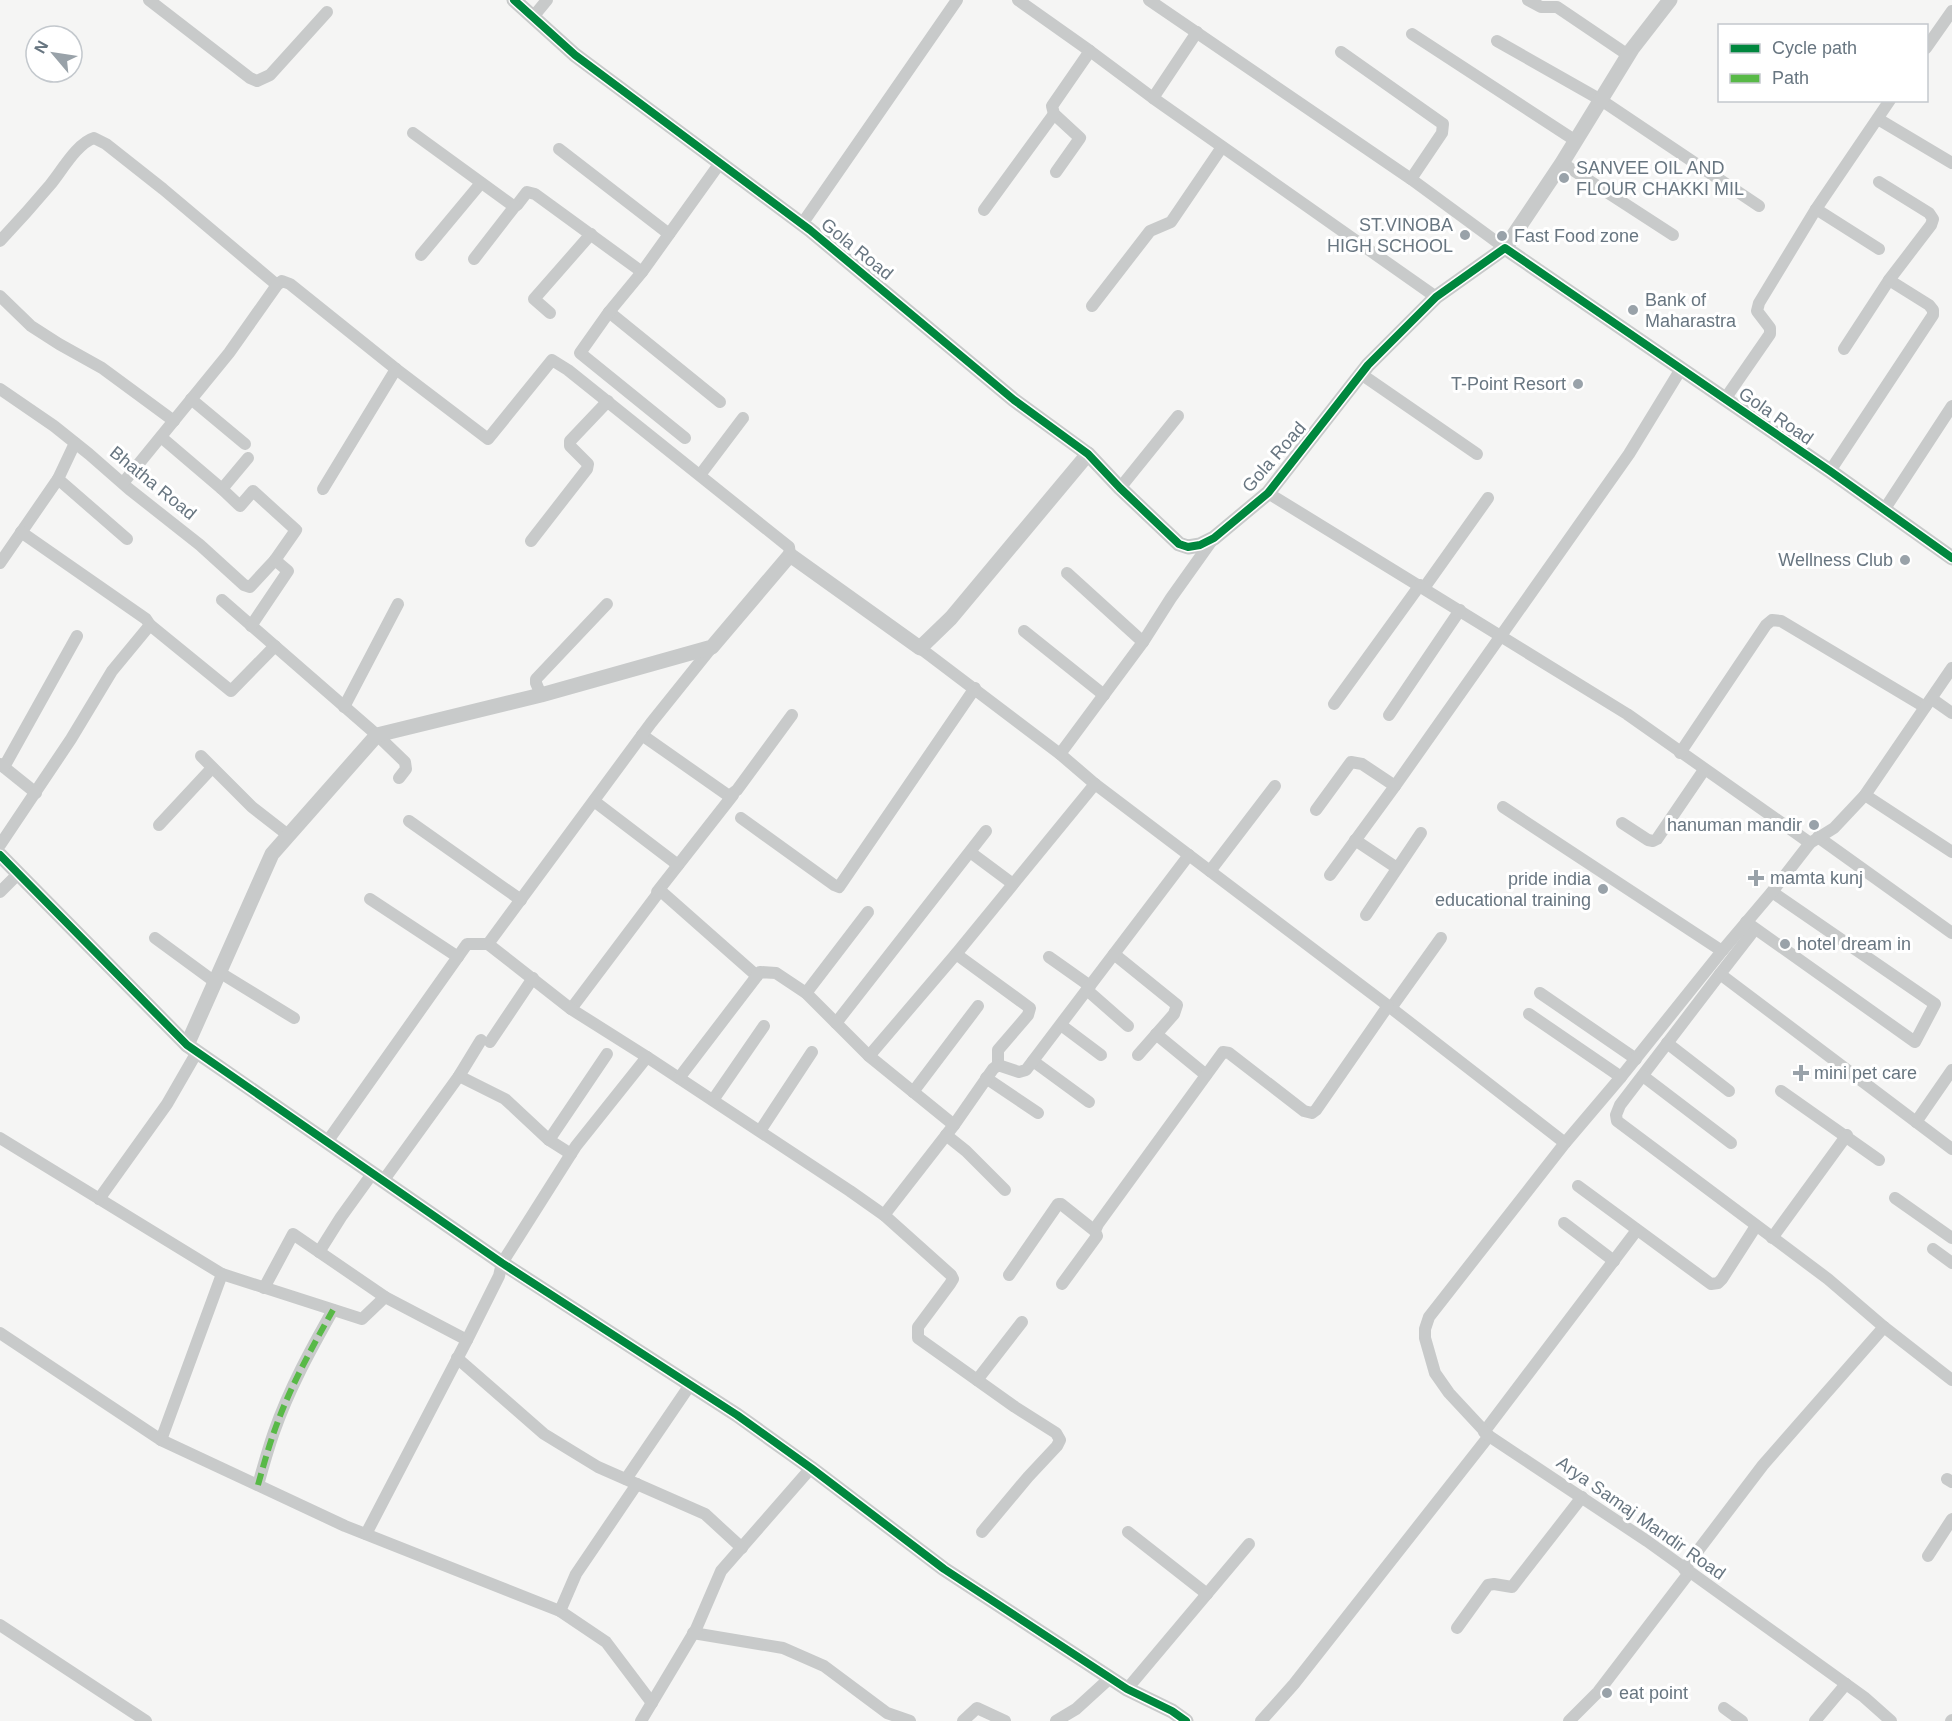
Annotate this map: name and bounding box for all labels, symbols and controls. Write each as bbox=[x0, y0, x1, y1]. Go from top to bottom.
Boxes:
north arrow bbox=[24, 24, 84, 84]
legend bbox=[1718, 24, 1928, 102]
text: N bbox=[31, 38, 52, 56]
text: Cycle path bbox=[1772, 38, 1857, 58]
text: Path bbox=[1772, 68, 1809, 88]
place label: SANVEE OIL AND FLOUR CHAKKI MIL bbox=[1576, 158, 1744, 199]
marker: SANVEE OIL AND FLOUR CHAKKI MIL bbox=[1557, 171, 1571, 185]
street label: Gola Road bbox=[817, 214, 897, 284]
place label: ST.VINOBA HIGH SCHOOL bbox=[1327, 215, 1453, 256]
place label: Fast Food zone bbox=[1514, 226, 1639, 246]
marker: ST.VINOBA HIGH SCHOOL bbox=[1458, 228, 1472, 242]
marker: Fast Food zone bbox=[1495, 229, 1509, 243]
place label: Bank of Maharastra bbox=[1645, 290, 1737, 331]
marker: Bank of Maharastra bbox=[1626, 303, 1640, 317]
place label: T-Point Resort bbox=[1451, 374, 1566, 394]
marker: T-Point Resort bbox=[1571, 377, 1585, 391]
street label: Gola Road bbox=[1735, 383, 1817, 449]
street label: Gola Road bbox=[1238, 418, 1310, 496]
street label: Bhatha Road bbox=[106, 442, 200, 524]
place label: Wellness Club bbox=[1778, 550, 1893, 570]
marker: Wellness Club bbox=[1898, 553, 1912, 567]
place label: hanuman mandir bbox=[1667, 815, 1802, 835]
marker: hanuman mandir bbox=[1807, 818, 1821, 832]
place label: mamta kunj bbox=[1770, 868, 1863, 888]
place label: pride india educational training bbox=[1435, 869, 1592, 910]
marker: mamta kunj bbox=[1747, 869, 1765, 887]
marker: pride india educational training bbox=[1596, 882, 1610, 896]
place label: hotel dream in bbox=[1797, 934, 1911, 954]
marker: hotel dream in bbox=[1778, 937, 1792, 951]
place label: mini pet care bbox=[1814, 1063, 1917, 1083]
marker: mini pet care bbox=[1792, 1064, 1810, 1082]
street label: Arya Samaj Mandir Road bbox=[1553, 1452, 1729, 1584]
place label: eat point bbox=[1619, 1683, 1688, 1703]
marker: eat point bbox=[1600, 1686, 1614, 1700]

